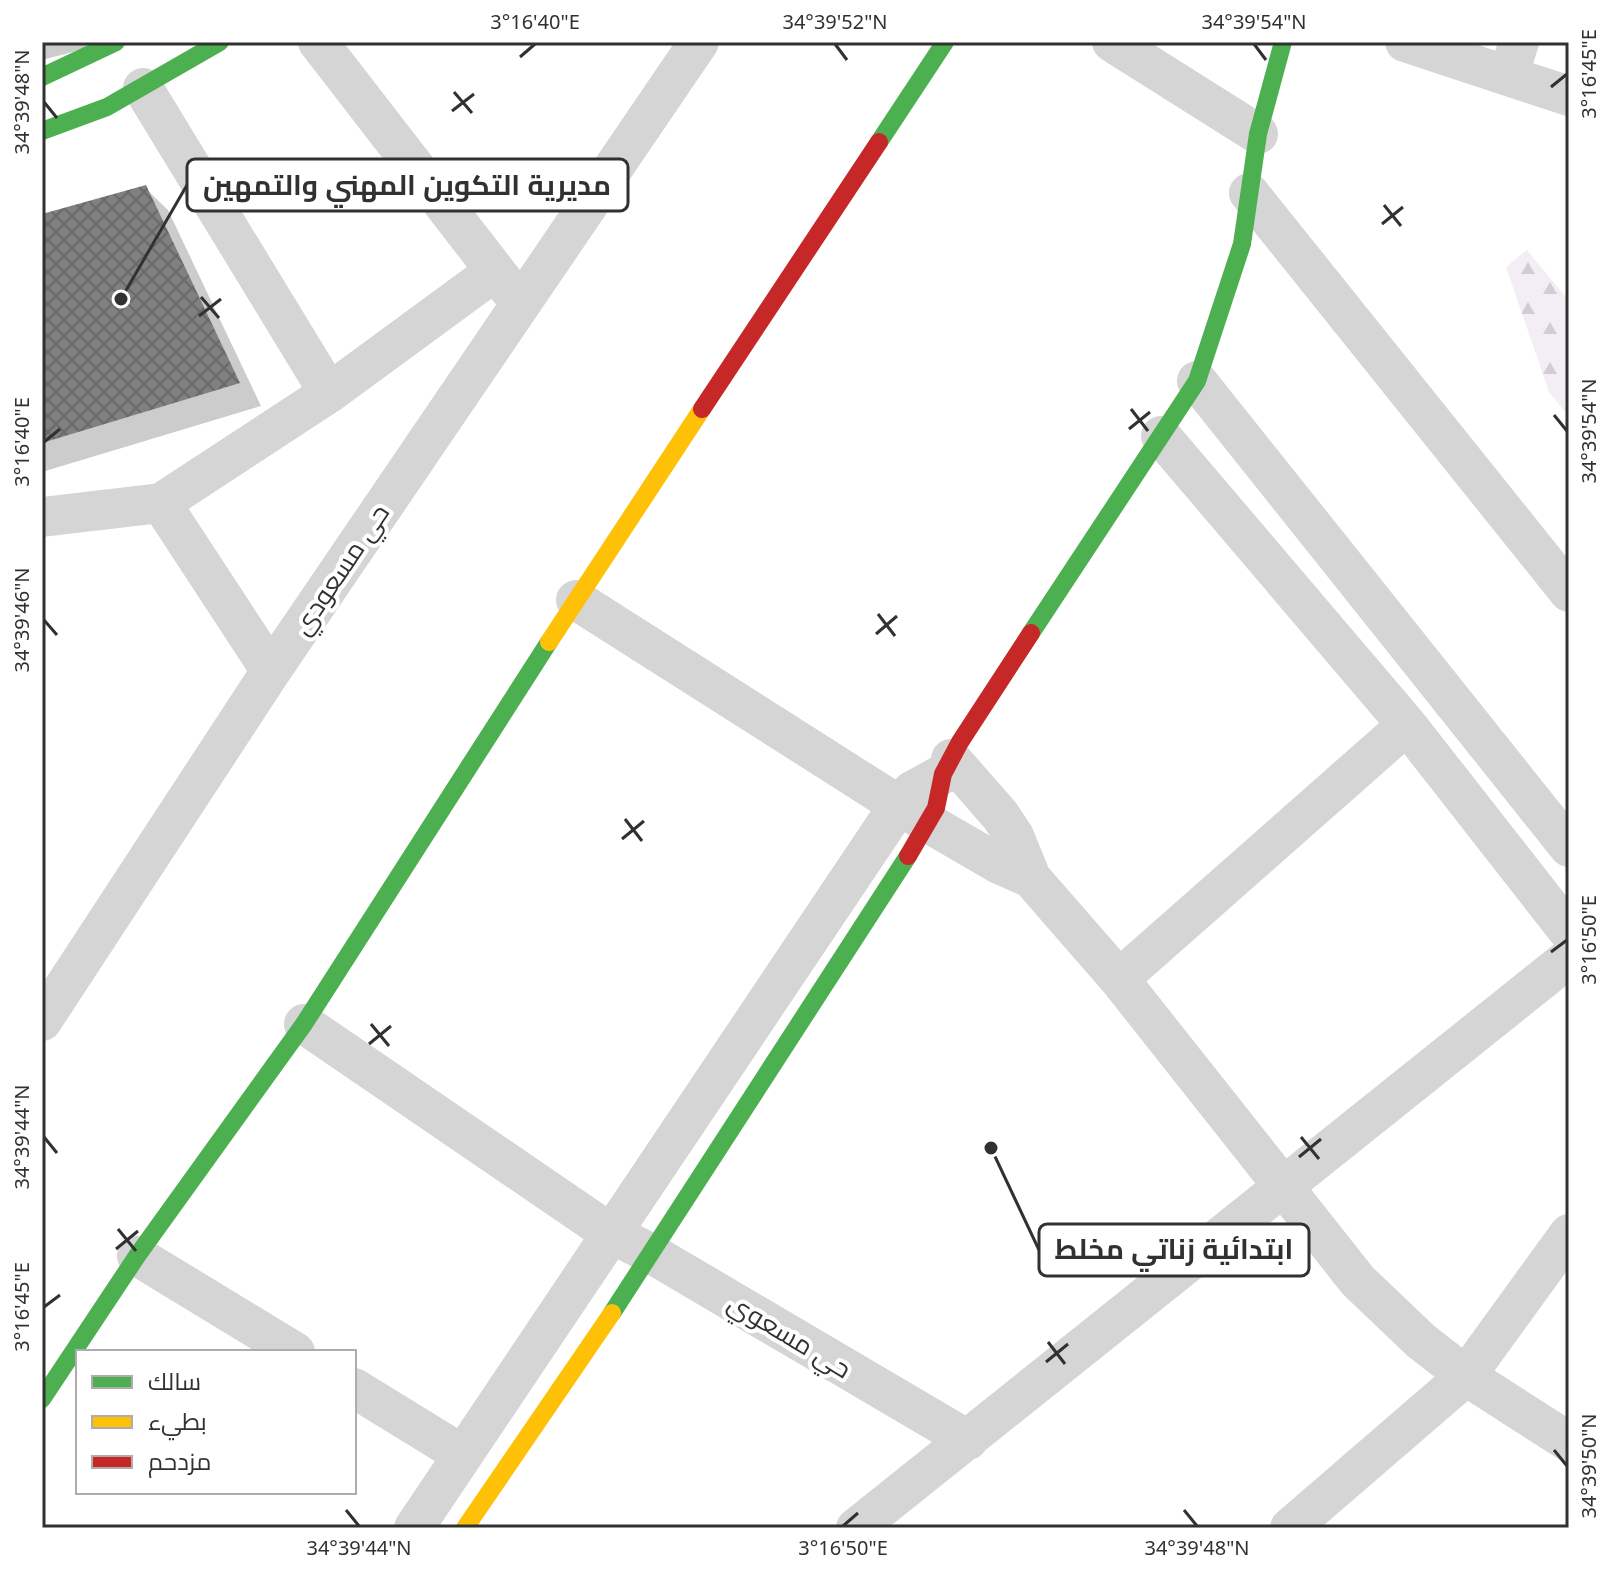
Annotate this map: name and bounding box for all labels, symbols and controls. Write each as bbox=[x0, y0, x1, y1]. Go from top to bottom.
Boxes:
text: 3°16'40"E bbox=[490, 8, 580, 35]
text: 34°39'52"N bbox=[782, 8, 888, 35]
text: 34°39'54"N bbox=[1201, 8, 1307, 35]
text: 3°16'45"E bbox=[1575, 29, 1602, 119]
text: 34°39'48"N bbox=[8, 49, 35, 155]
callout: مديرية التكوين المهني والتمهين bbox=[187, 159, 628, 211]
text: مديرية التكوين المهني والتمهين bbox=[203, 165, 611, 208]
text: 34°39'54"N bbox=[1575, 378, 1602, 484]
text: 3°16'40"E bbox=[8, 397, 35, 487]
street label: حي مسعودي bbox=[283, 496, 400, 644]
text: 34°39'46"N bbox=[8, 567, 35, 673]
text: 3°16'50"E bbox=[1575, 895, 1602, 985]
text: 34°39'44"N bbox=[8, 1084, 35, 1190]
callout: ابتدائية زناتي مخلط bbox=[1039, 1224, 1309, 1276]
text: ابتدائية زناتي مخلط bbox=[1055, 1229, 1293, 1272]
text: 3°16'45"E bbox=[8, 1262, 35, 1352]
street label: حي مسعوي bbox=[719, 1284, 858, 1389]
legend bbox=[76, 1350, 356, 1494]
text: سالك bbox=[148, 1364, 201, 1397]
text: بطيء bbox=[148, 1404, 207, 1441]
text: 34°39'50"N bbox=[1575, 1413, 1602, 1519]
text: مزدحم bbox=[148, 1444, 211, 1478]
text: 34°39'44"N bbox=[306, 1534, 412, 1561]
text: 3°16'50"E bbox=[798, 1534, 888, 1561]
text: 34°39'48"N bbox=[1144, 1534, 1250, 1561]

